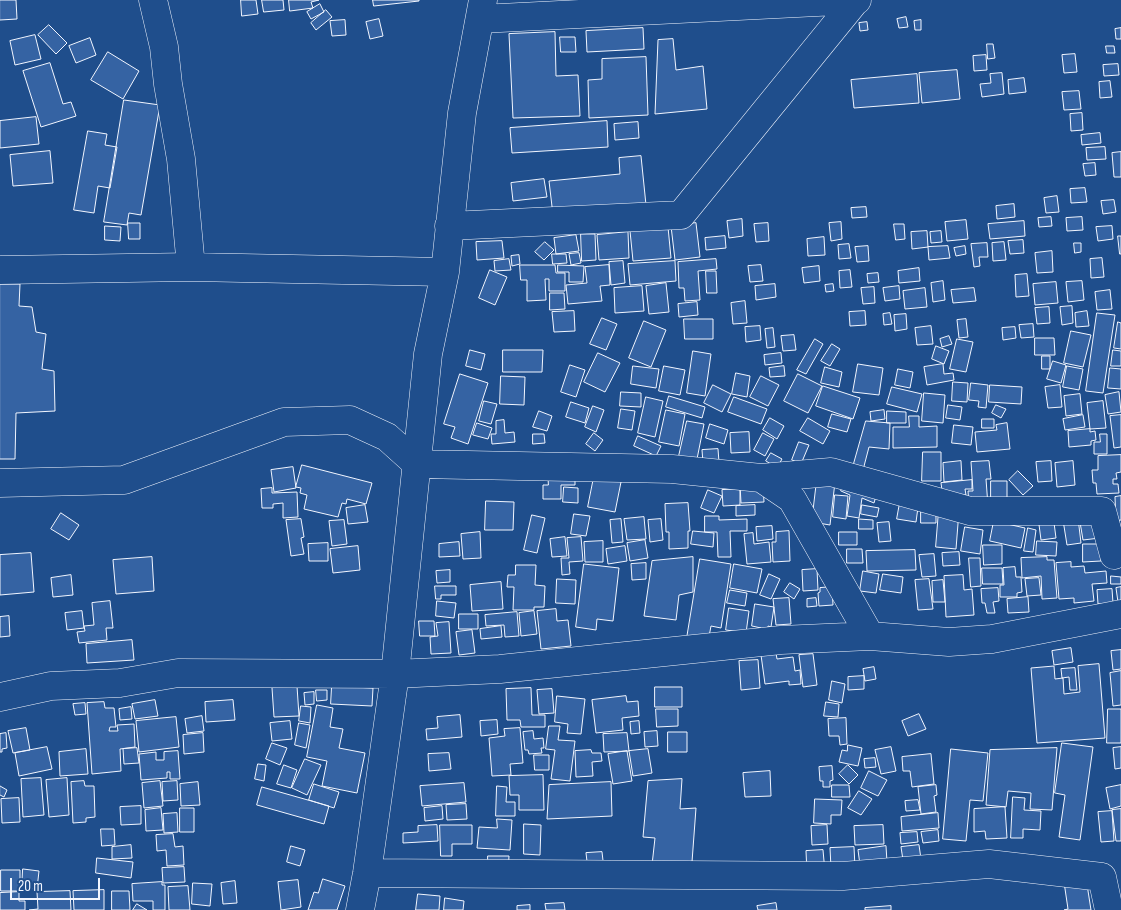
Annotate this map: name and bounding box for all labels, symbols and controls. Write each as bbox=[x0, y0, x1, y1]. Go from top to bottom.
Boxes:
scale bar bbox=[12, 868, 102, 900]
text: 20 m bbox=[18, 877, 43, 896]

